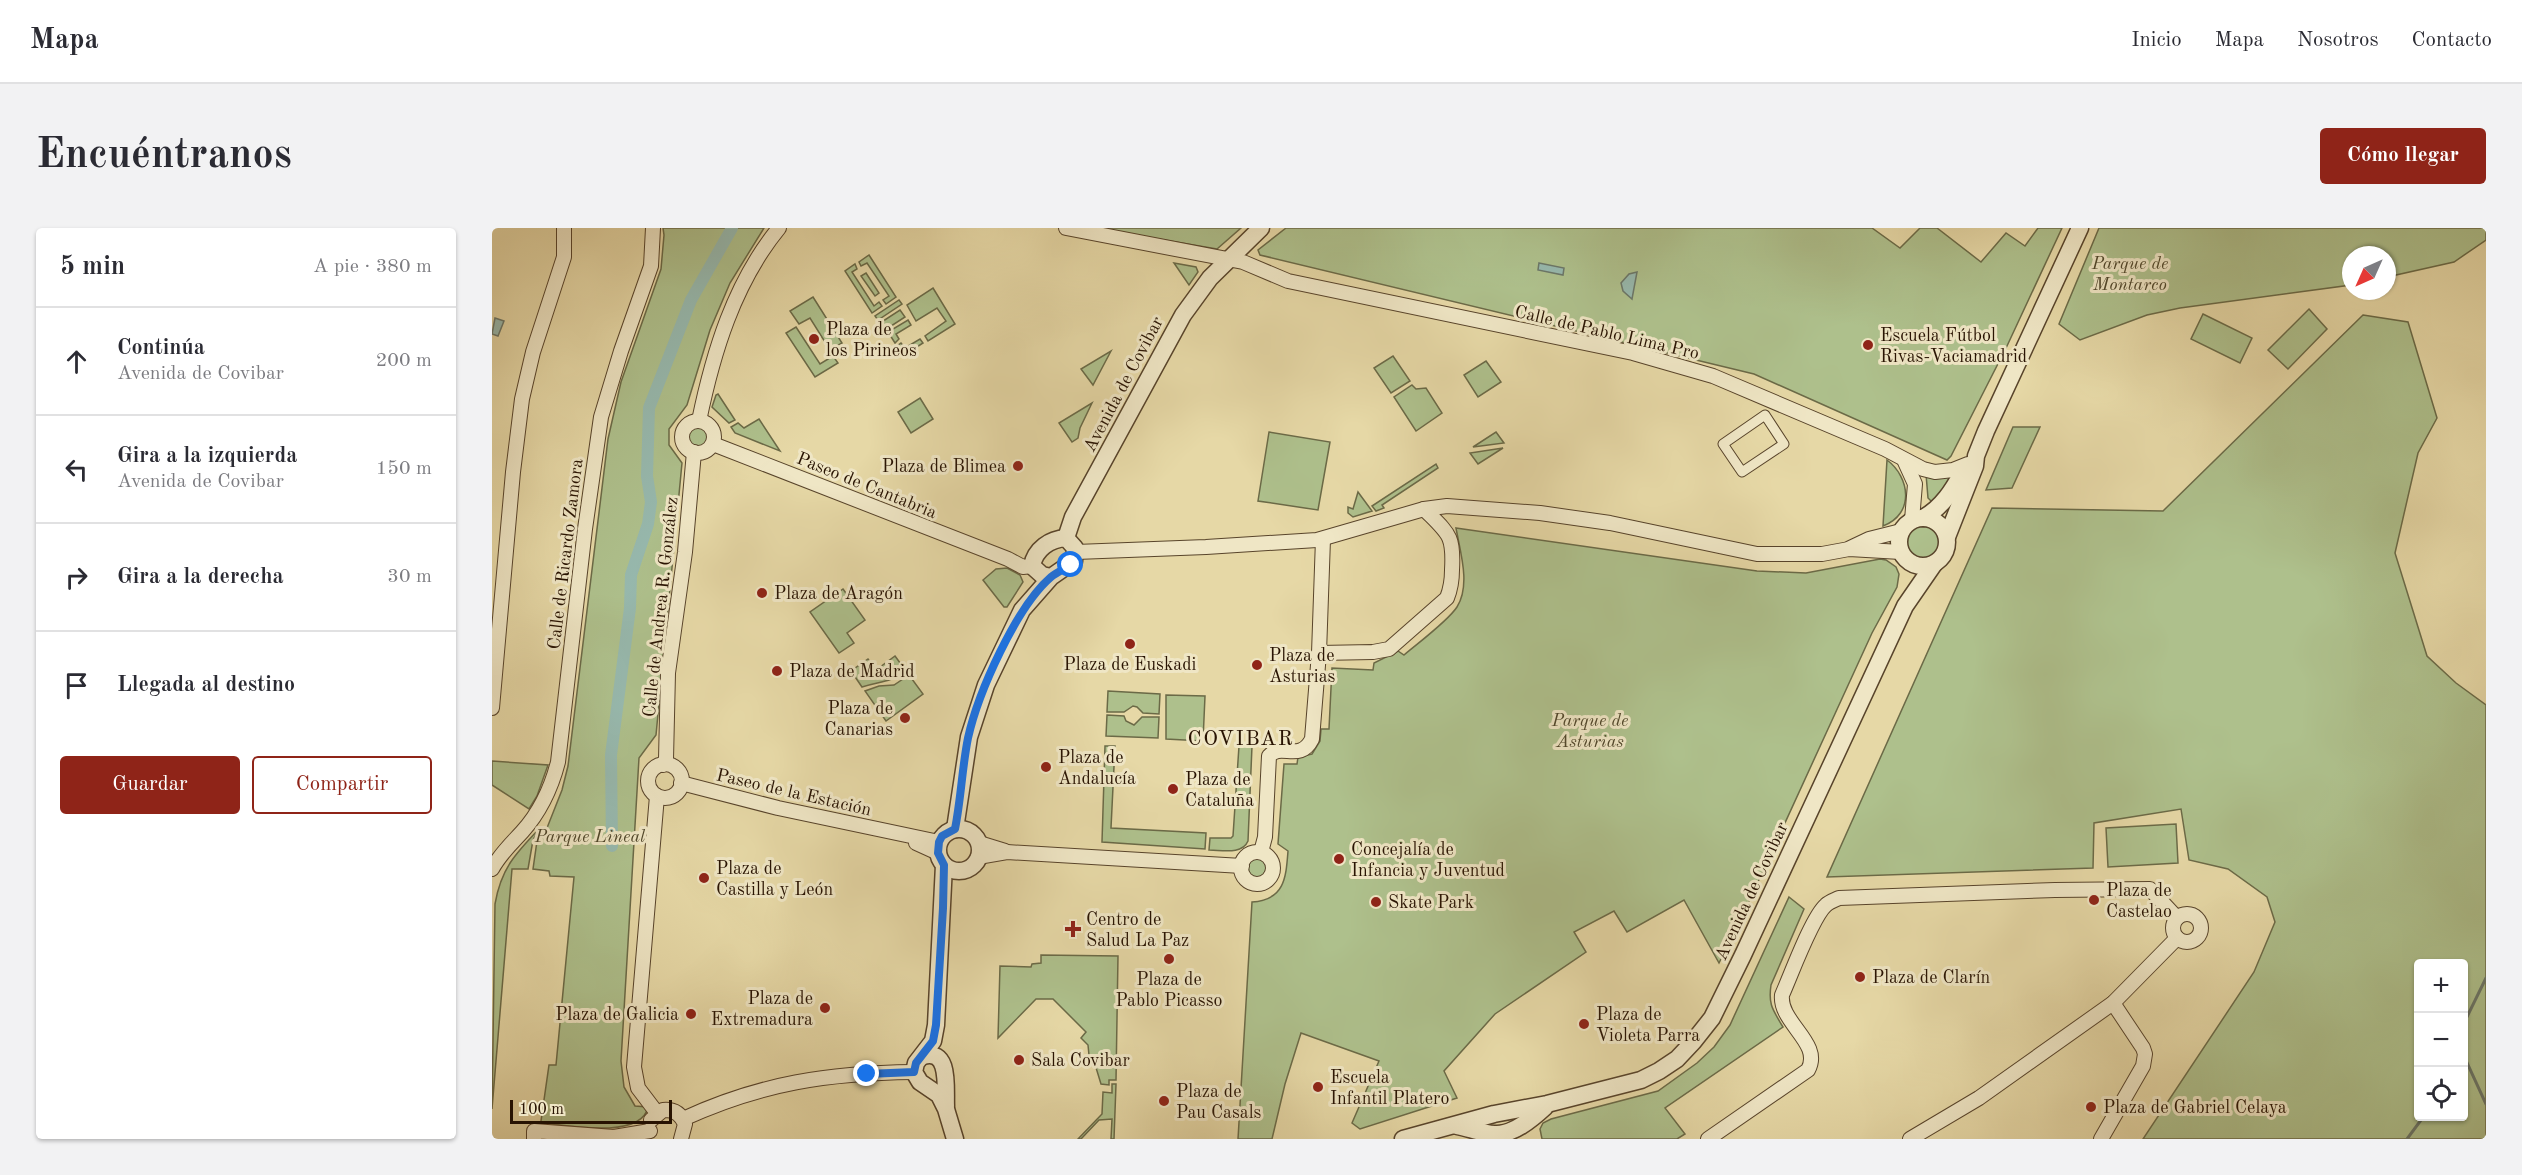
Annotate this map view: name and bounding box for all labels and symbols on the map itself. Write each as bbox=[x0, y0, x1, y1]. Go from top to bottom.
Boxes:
north arrow bbox=[2342, 246, 2396, 300]
park label: Parque de Montarco bbox=[2091, 255, 2168, 294]
street label: Calle de Pablo Lima Pro bbox=[1513, 303, 1701, 363]
street label: Avenida de Covibar bbox=[1081, 313, 1167, 455]
place label: Plaza de los Pirineos bbox=[826, 321, 917, 360]
place label: Escuela Fútbol Rivas-Vaciamadrid bbox=[1880, 327, 2027, 366]
marker: Plaza de los Pirineos bbox=[807, 332, 821, 346]
marker: Escuela Fútbol Rivas-Vaciamadrid bbox=[1861, 338, 1875, 352]
street label: Paseo de Cantabria bbox=[794, 450, 939, 522]
street label: Calle de Ricardo Zamora bbox=[545, 458, 587, 651]
place label: Plaza de Blimea bbox=[882, 458, 1006, 476]
marker: Plaza de Blimea bbox=[1011, 459, 1025, 473]
street label: Calle de Andrea R. González bbox=[640, 496, 682, 718]
route start bbox=[1057, 551, 1083, 577]
place label: Plaza de Aragón bbox=[774, 585, 903, 603]
marker: Plaza de Aragón bbox=[755, 586, 769, 600]
marker: Plaza de Euskadi bbox=[1123, 637, 1137, 651]
place label: Plaza de Asturias bbox=[1269, 647, 1336, 686]
place label: Plaza de Euskadi bbox=[1064, 656, 1197, 674]
marker: Plaza de Asturias bbox=[1250, 658, 1264, 672]
place label: Plaza de Madrid bbox=[789, 663, 915, 681]
marker: Plaza de Madrid bbox=[770, 664, 784, 678]
place label: Plaza de Canarias bbox=[824, 700, 893, 739]
marker: Plaza de Canarias bbox=[898, 711, 912, 725]
park label: Parque de Asturias bbox=[1551, 712, 1628, 751]
district label: COVIBAR bbox=[1188, 729, 1294, 750]
place label: Plaza de Andalucía bbox=[1058, 749, 1136, 788]
marker: Plaza de Andalucía bbox=[1039, 760, 1053, 774]
street label: Paseo de la Estación bbox=[714, 766, 873, 820]
place label: Plaza de Cataluña bbox=[1185, 771, 1254, 810]
marker: Plaza de Cataluña bbox=[1166, 782, 1180, 796]
street label: Avenida de Covibar bbox=[1712, 819, 1792, 963]
park label: Parque Lineal bbox=[534, 828, 646, 846]
place label: Concejalía de Infancia y Juventud bbox=[1351, 841, 1505, 880]
marker: Concejalía de Infancia y Juventud bbox=[1332, 852, 1346, 866]
place label: Plaza de Castilla y León bbox=[716, 860, 833, 899]
marker: Plaza de Castilla y León bbox=[697, 871, 711, 885]
place label: Plaza de Castelao bbox=[2106, 882, 2172, 921]
marker: Plaza de Castelao bbox=[2087, 893, 2101, 907]
place label: Skate Park bbox=[1388, 894, 1474, 912]
marker: Skate Park bbox=[1369, 895, 1383, 909]
place label: Centro de Salud La Paz bbox=[1086, 911, 1189, 950]
marker: Centro de Salud La Paz bbox=[1064, 920, 1082, 938]
marker: Plaza de Pablo Picasso bbox=[1162, 952, 1176, 966]
place label: Plaza de Clarín bbox=[1872, 969, 1991, 987]
marker: Plaza de Clarín bbox=[1853, 970, 1867, 984]
place label: Plaza de Pablo Picasso bbox=[1116, 971, 1222, 1010]
place label: Plaza de Extremadura bbox=[711, 990, 813, 1029]
marker: Plaza de Extremadura bbox=[818, 1001, 832, 1015]
place label: Plaza de Galicia bbox=[555, 1006, 679, 1024]
place label: Plaza de Violeta Parra bbox=[1596, 1006, 1700, 1045]
marker: Plaza de Galicia bbox=[684, 1007, 698, 1021]
marker: Plaza de Violeta Parra bbox=[1577, 1017, 1591, 1031]
place label: Sala Covibar bbox=[1031, 1052, 1131, 1070]
marker: Sala Covibar bbox=[1012, 1053, 1026, 1067]
route end bbox=[853, 1060, 879, 1086]
place label: Escuela Infantil Platero bbox=[1330, 1069, 1449, 1108]
marker: Escuela Infantil Platero bbox=[1311, 1080, 1325, 1094]
place label: Plaza de Pau Casals bbox=[1176, 1083, 1262, 1122]
marker: Plaza de Pau Casals bbox=[1157, 1094, 1171, 1108]
scale bar bbox=[510, 1097, 672, 1124]
place label: Plaza de Gabriel Celaya bbox=[2103, 1099, 2287, 1117]
marker: Plaza de Gabriel Celaya bbox=[2084, 1100, 2098, 1114]

